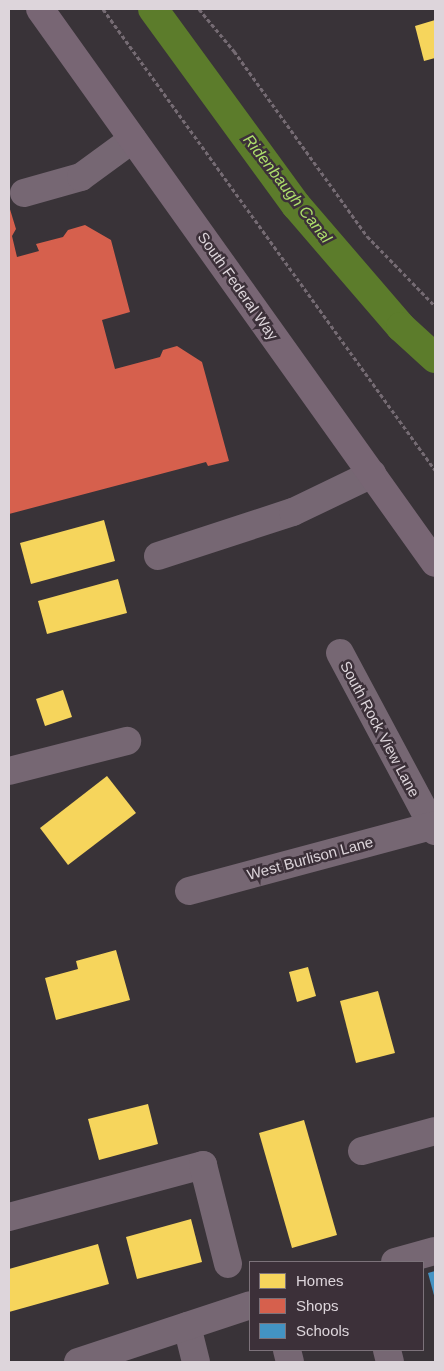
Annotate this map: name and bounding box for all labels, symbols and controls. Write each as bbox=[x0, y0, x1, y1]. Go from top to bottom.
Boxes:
water label: Ridenbaugh Canal bbox=[239, 131, 335, 247]
street label: South Federal Way bbox=[194, 228, 282, 344]
street label: South Rock View Lane bbox=[336, 658, 424, 800]
street label: West Burlison Lane bbox=[245, 833, 375, 883]
legend bbox=[249, 1261, 424, 1351]
text: Homes bbox=[296, 1272, 344, 1289]
text: Shops bbox=[296, 1297, 339, 1314]
text: Schools bbox=[296, 1322, 349, 1339]

